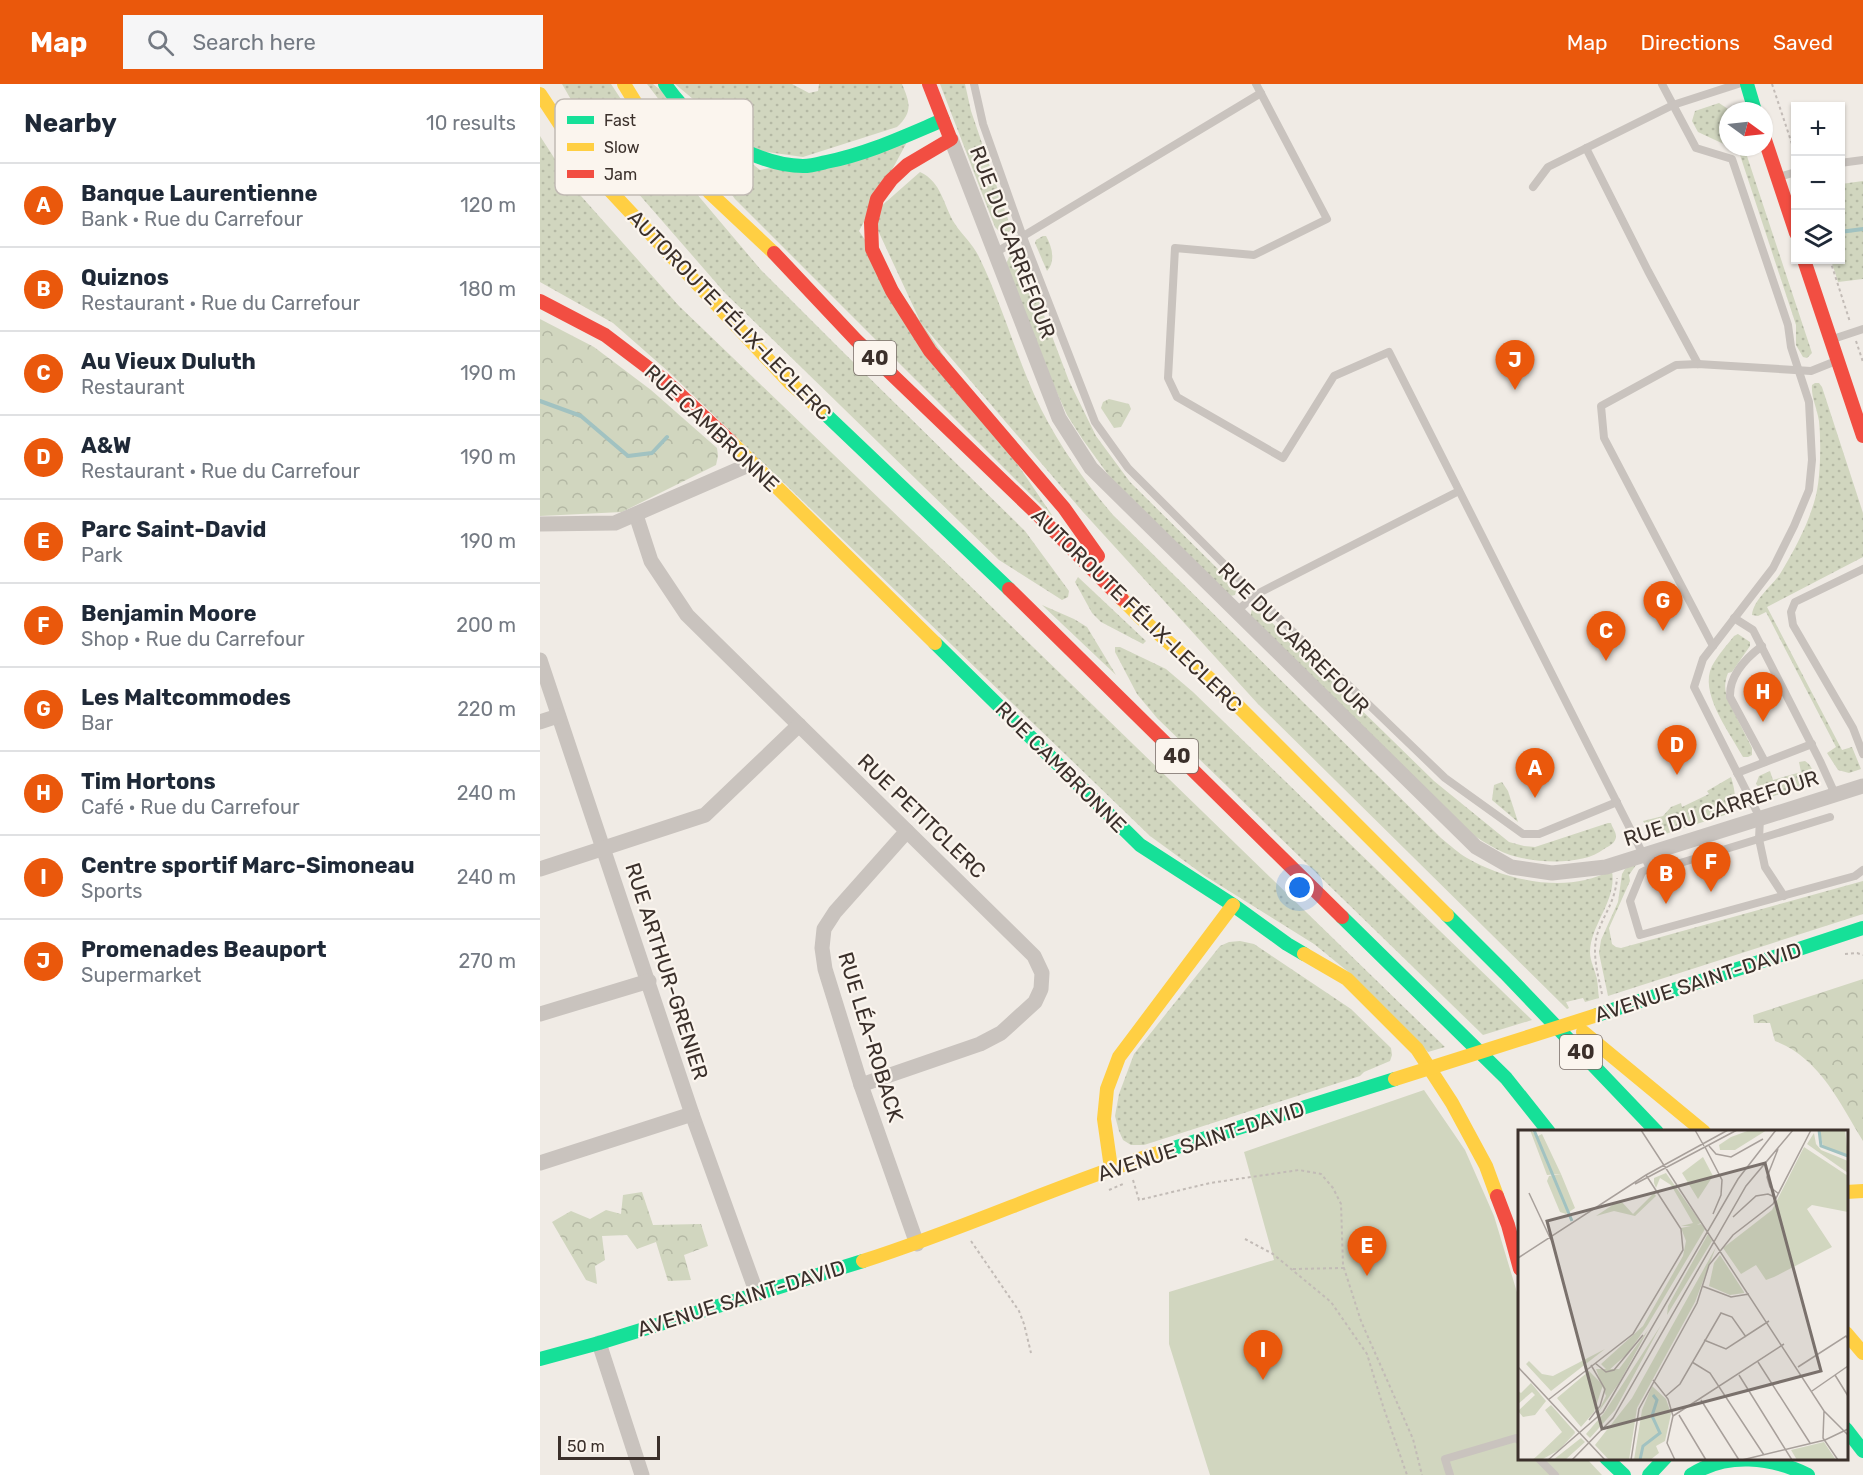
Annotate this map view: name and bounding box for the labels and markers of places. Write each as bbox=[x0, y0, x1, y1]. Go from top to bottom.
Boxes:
pin: J bbox=[1496, 340, 1534, 390]
pin: G bbox=[1644, 582, 1682, 631]
pin: C bbox=[1586, 612, 1626, 661]
pin: H bbox=[1744, 672, 1782, 722]
pin: D bbox=[1658, 726, 1696, 775]
pin: A bbox=[1516, 748, 1554, 798]
pin: F bbox=[1692, 842, 1730, 892]
pin: B bbox=[1646, 854, 1686, 904]
pin: E bbox=[1348, 1226, 1386, 1276]
pin: I bbox=[1244, 1330, 1282, 1380]

